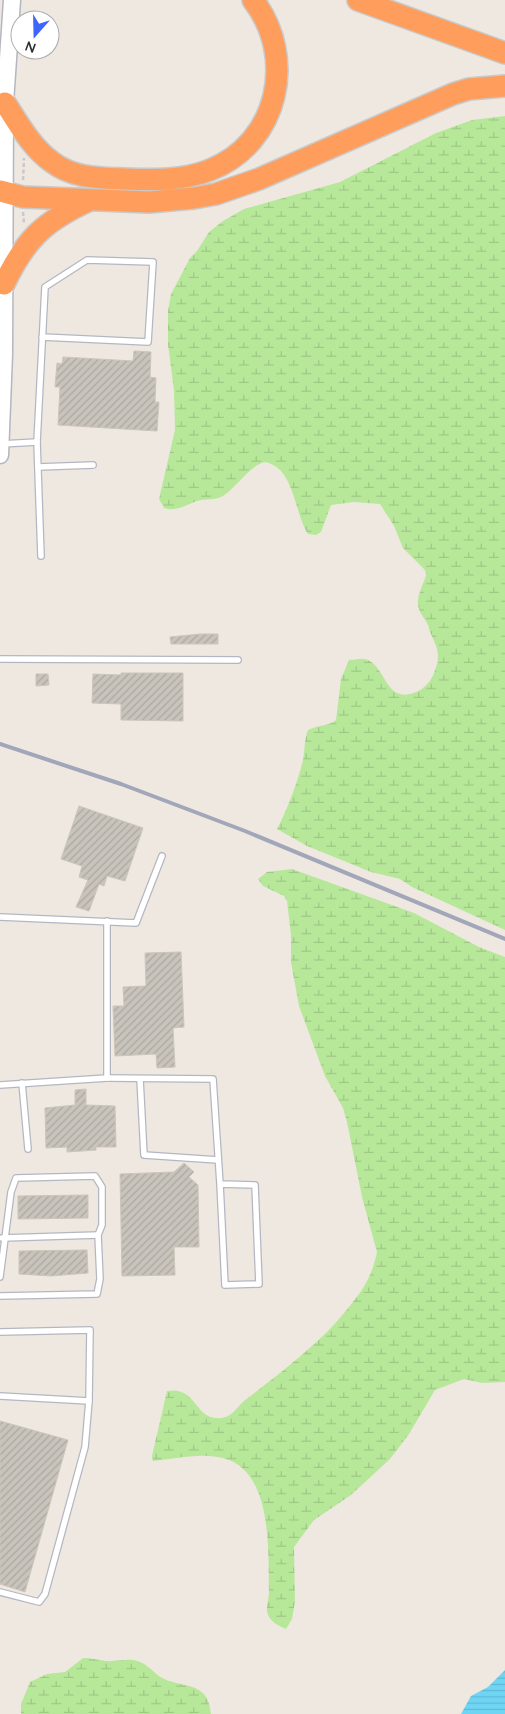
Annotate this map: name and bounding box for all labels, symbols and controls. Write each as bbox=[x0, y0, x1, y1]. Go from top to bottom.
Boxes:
north arrow bbox=[10, 10, 60, 60]
text: N bbox=[23, 37, 38, 57]

